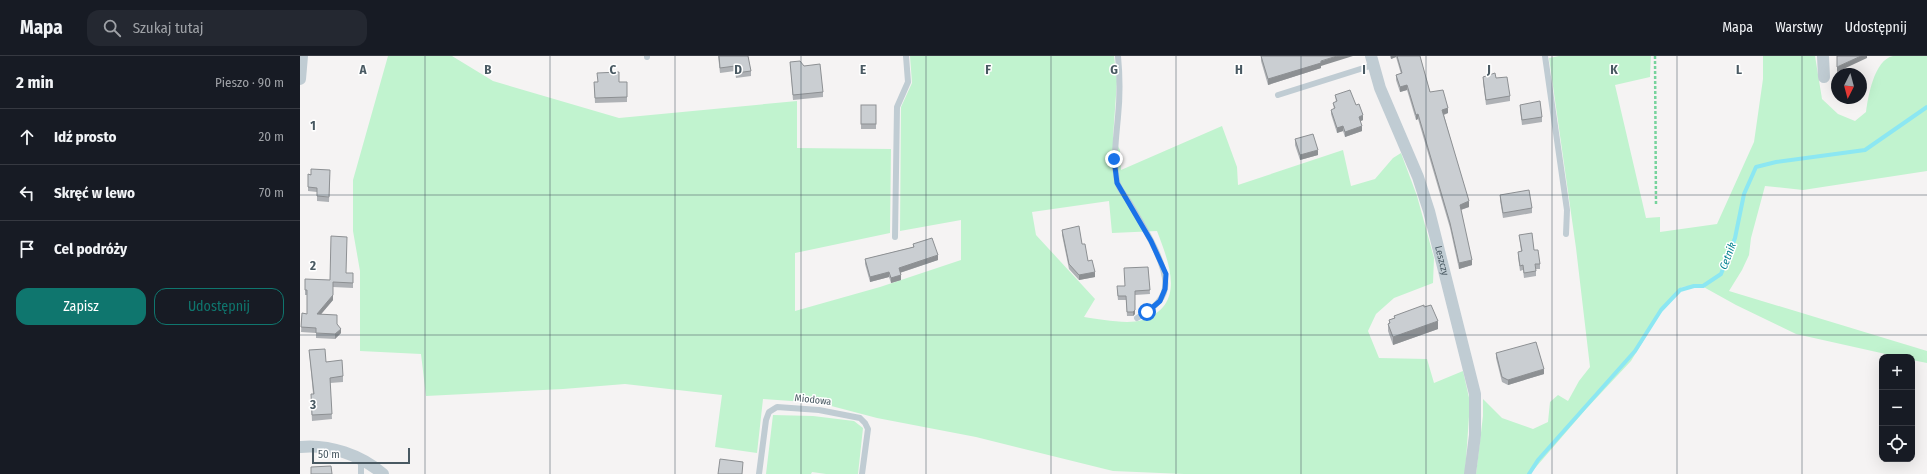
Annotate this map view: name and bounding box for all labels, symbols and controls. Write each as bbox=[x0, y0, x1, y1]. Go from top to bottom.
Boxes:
search box bbox=[87, 10, 367, 46]
text: Mapa bbox=[20, 16, 63, 39]
icon: search bbox=[101, 17, 123, 39]
text: Szukaj tutaj bbox=[133, 19, 203, 37]
text: Mapa bbox=[1722, 19, 1753, 36]
text: Warstwy bbox=[1775, 19, 1823, 36]
text: Udostępnij bbox=[1845, 19, 1907, 36]
text: A bbox=[358, 62, 367, 77]
text: B bbox=[484, 62, 492, 77]
text: C bbox=[610, 62, 617, 77]
text: D bbox=[734, 62, 742, 77]
text: E bbox=[860, 62, 866, 77]
text: F bbox=[985, 62, 991, 77]
text: G bbox=[1110, 62, 1118, 77]
text: H bbox=[1235, 62, 1243, 77]
text: I bbox=[1362, 62, 1366, 77]
text: J bbox=[1486, 62, 1491, 77]
text: K bbox=[1610, 62, 1618, 77]
text: L bbox=[1736, 62, 1742, 77]
north arrow bbox=[1831, 68, 1867, 104]
text: 2 min bbox=[16, 72, 54, 93]
text: Pieszo · 90 m bbox=[215, 75, 284, 90]
text: 1 bbox=[310, 118, 316, 133]
icon: ahead bbox=[16, 126, 38, 148]
text: Idź prosto bbox=[54, 128, 116, 146]
text: 20 m bbox=[258, 129, 284, 144]
route end bbox=[1105, 150, 1123, 168]
icon: left bbox=[16, 182, 38, 204]
text: Skręć w lewo bbox=[54, 184, 135, 202]
text: 70 m bbox=[259, 185, 284, 200]
icon: arrive bbox=[16, 238, 38, 260]
text: Cel podróży bbox=[54, 240, 127, 258]
water label: Cetnik bbox=[1717, 240, 1739, 271]
street label: Leszczy bbox=[1432, 245, 1451, 277]
text: 2 bbox=[309, 258, 316, 273]
button: Zapisz bbox=[16, 288, 146, 325]
button: Udostępnij bbox=[154, 288, 284, 325]
route start bbox=[1138, 303, 1156, 321]
map controls bbox=[1879, 354, 1915, 462]
button: + bbox=[1879, 354, 1915, 390]
button: − bbox=[1879, 390, 1915, 426]
street label: Miodowa bbox=[794, 392, 832, 408]
text: 3 bbox=[309, 397, 316, 412]
button: locate bbox=[1879, 426, 1915, 462]
scale bar bbox=[312, 446, 410, 465]
text: 50 m bbox=[318, 448, 340, 461]

